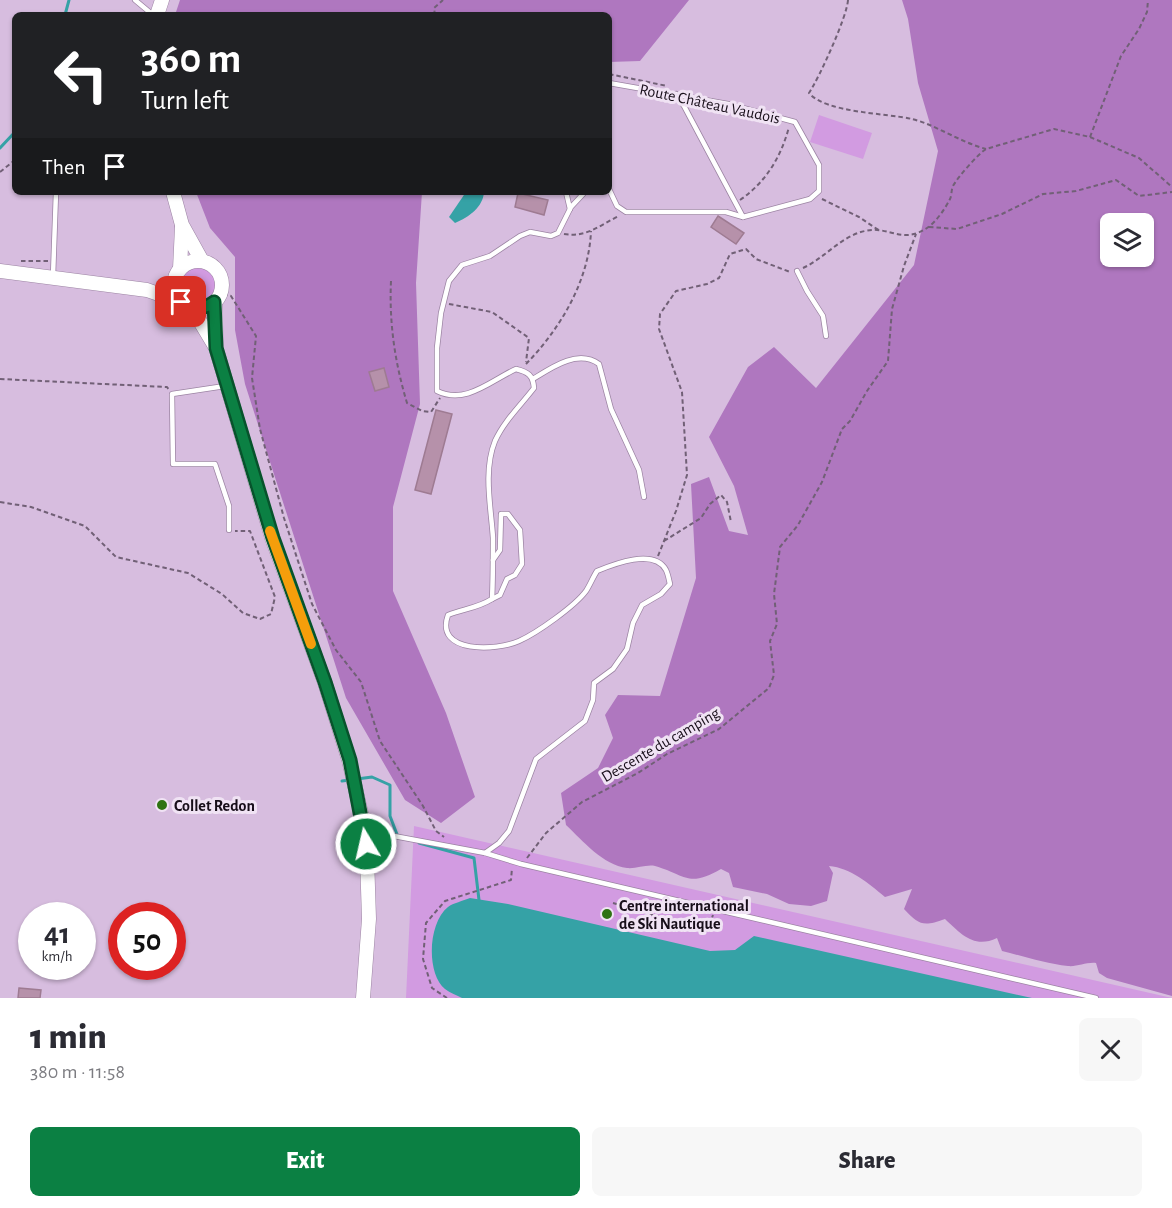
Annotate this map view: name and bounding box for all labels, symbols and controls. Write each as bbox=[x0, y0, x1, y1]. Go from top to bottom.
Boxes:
icon: left bbox=[42, 36, 120, 114]
text: 360 m bbox=[141, 38, 242, 80]
street label: Route Château Vaudois bbox=[638, 81, 782, 127]
text: Turn left bbox=[141, 87, 229, 114]
icon: arrive bbox=[98, 150, 131, 183]
text: Then bbox=[42, 156, 86, 178]
map controls bbox=[1100, 213, 1154, 267]
button: layers bbox=[1100, 213, 1154, 267]
pin bbox=[155, 276, 206, 327]
icon: arrive bbox=[164, 285, 197, 318]
street label: Descente du camping bbox=[599, 704, 722, 785]
marker: Collet Redon bbox=[155, 798, 169, 812]
place label: Collet Redon bbox=[174, 798, 255, 814]
position arrow bbox=[334, 812, 398, 876]
place label: Centre international de Ski Nautique bbox=[619, 898, 749, 932]
speed limit sign: 50 bbox=[108, 902, 186, 980]
marker: Centre international de Ski Nautique bbox=[600, 907, 614, 921]
text: 41 bbox=[44, 919, 70, 949]
text: km/h bbox=[42, 949, 72, 964]
button: close bbox=[1079, 1018, 1142, 1081]
text: 1 min bbox=[30, 1019, 107, 1055]
text: 380 m · 11:58 bbox=[30, 1062, 125, 1082]
button: Exit bbox=[30, 1127, 580, 1196]
button: Share bbox=[592, 1127, 1142, 1196]

